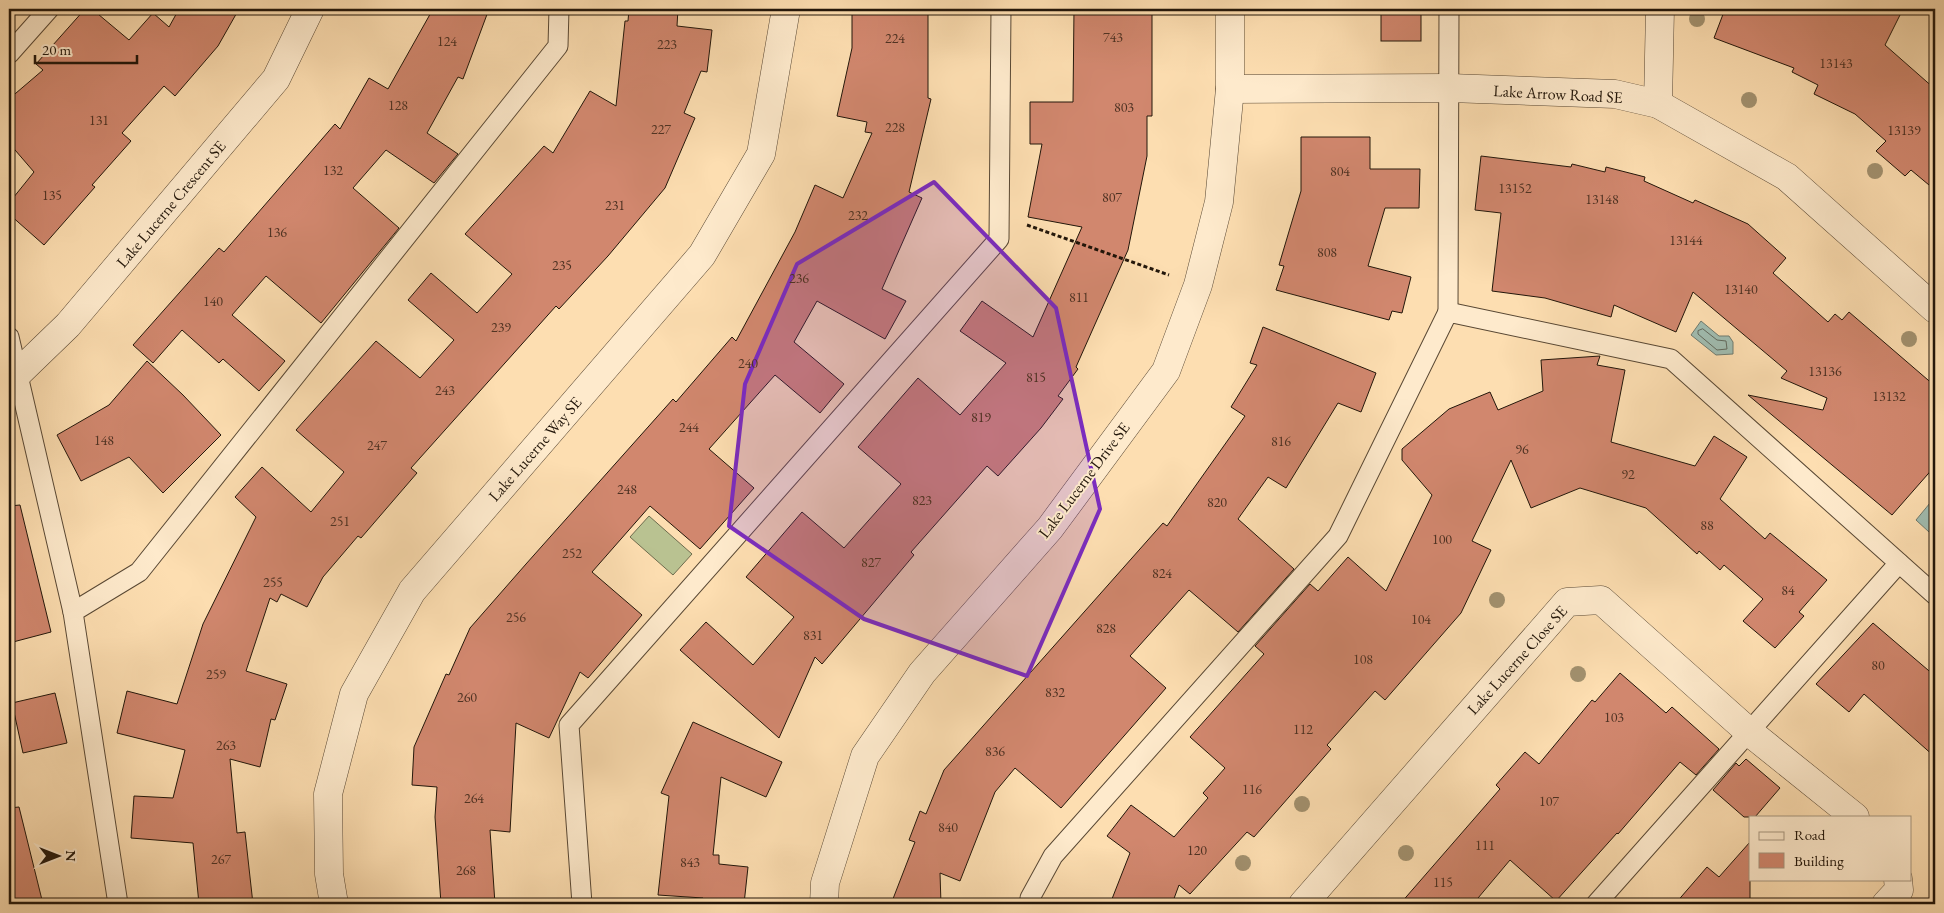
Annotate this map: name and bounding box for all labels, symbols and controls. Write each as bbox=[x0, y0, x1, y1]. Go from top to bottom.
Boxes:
house number: 743 bbox=[1103, 28, 1123, 46]
house number: 224 bbox=[885, 29, 905, 47]
scale bar bbox=[35, 32, 138, 64]
house number: 124 bbox=[437, 32, 457, 50]
house number: 223 bbox=[657, 35, 677, 53]
text: 20 m bbox=[42, 40, 71, 59]
house number: 13143 bbox=[1819, 54, 1853, 72]
street label: Lake Arrow Road SE bbox=[1493, 80, 1623, 108]
house number: 128 bbox=[388, 96, 408, 114]
house number: 803 bbox=[1114, 98, 1134, 116]
house number: 131 bbox=[89, 111, 109, 129]
house number: 228 bbox=[885, 118, 905, 136]
house number: 227 bbox=[651, 120, 671, 138]
house number: 13139 bbox=[1887, 121, 1921, 139]
street label: Lake Lucerne Crescent SE bbox=[112, 136, 230, 272]
house number: 132 bbox=[323, 161, 343, 179]
house number: 804 bbox=[1330, 162, 1350, 180]
house number: 13152 bbox=[1498, 179, 1532, 197]
house number: 135 bbox=[42, 186, 62, 204]
house number: 807 bbox=[1102, 188, 1122, 206]
house number: 13148 bbox=[1585, 190, 1619, 208]
house number: 231 bbox=[605, 196, 625, 214]
house number: 232 bbox=[848, 206, 868, 224]
house number: 136 bbox=[267, 223, 287, 241]
house number: 13144 bbox=[1669, 231, 1703, 249]
house number: 808 bbox=[1317, 243, 1337, 261]
house number: 235 bbox=[552, 256, 572, 274]
house number: 236 bbox=[789, 269, 809, 287]
house number: 13140 bbox=[1724, 280, 1758, 298]
house number: 811 bbox=[1069, 288, 1089, 306]
house number: 140 bbox=[203, 292, 223, 310]
house number: 239 bbox=[491, 318, 511, 336]
house number: 240 bbox=[738, 354, 758, 372]
house number: 13136 bbox=[1808, 362, 1842, 380]
house number: 815 bbox=[1026, 368, 1046, 386]
house number: 243 bbox=[435, 381, 455, 399]
house number: 13132 bbox=[1872, 387, 1906, 405]
street label: Lake Lucerne Way SE bbox=[484, 392, 586, 506]
house number: 819 bbox=[971, 408, 991, 426]
house number: 244 bbox=[679, 418, 699, 436]
street label: Lake Lucerne Drive SE bbox=[1034, 418, 1134, 542]
house number: 148 bbox=[94, 431, 114, 449]
house number: 816 bbox=[1271, 432, 1291, 450]
house number: 247 bbox=[367, 436, 387, 454]
house number: 96 bbox=[1515, 440, 1529, 458]
house number: 92 bbox=[1621, 465, 1635, 483]
house number: 248 bbox=[617, 480, 637, 498]
house number: 823 bbox=[912, 491, 932, 509]
house number: 820 bbox=[1207, 493, 1227, 511]
house number: 251 bbox=[330, 512, 350, 530]
house number: 88 bbox=[1700, 516, 1714, 534]
house number: 100 bbox=[1432, 530, 1452, 548]
house number: 252 bbox=[562, 544, 582, 562]
house number: 827 bbox=[861, 553, 881, 571]
house number: 824 bbox=[1152, 564, 1172, 582]
house number: 255 bbox=[263, 573, 283, 591]
house number: 84 bbox=[1781, 581, 1795, 599]
street label: Lake Lucerne Close SE bbox=[1462, 601, 1572, 719]
house number: 256 bbox=[506, 608, 526, 626]
house number: 104 bbox=[1411, 610, 1431, 628]
house number: 828 bbox=[1096, 619, 1116, 637]
house number: 831 bbox=[803, 626, 823, 644]
house number: 108 bbox=[1353, 650, 1373, 668]
house number: 80 bbox=[1871, 656, 1885, 674]
house number: 259 bbox=[206, 665, 226, 683]
house number: 832 bbox=[1045, 683, 1065, 701]
house number: 260 bbox=[457, 688, 477, 706]
house number: 103 bbox=[1604, 708, 1624, 726]
house number: 112 bbox=[1293, 720, 1313, 738]
house number: 263 bbox=[216, 736, 236, 754]
house number: 836 bbox=[985, 742, 1005, 760]
house number: 116 bbox=[1242, 780, 1262, 798]
house number: 264 bbox=[464, 789, 484, 807]
house number: 107 bbox=[1539, 792, 1559, 810]
legend bbox=[1749, 816, 1912, 880]
house number: 840 bbox=[938, 818, 958, 836]
text: Road bbox=[1794, 825, 1826, 844]
north arrow bbox=[32, 830, 82, 880]
house number: 111 bbox=[1475, 836, 1495, 854]
house number: 120 bbox=[1187, 841, 1207, 859]
text: N bbox=[62, 850, 80, 862]
house number: 267 bbox=[211, 850, 231, 868]
text: Building bbox=[1794, 851, 1844, 870]
house number: 843 bbox=[680, 853, 700, 871]
house number: 268 bbox=[456, 861, 476, 879]
house number: 115 bbox=[1433, 873, 1453, 891]

